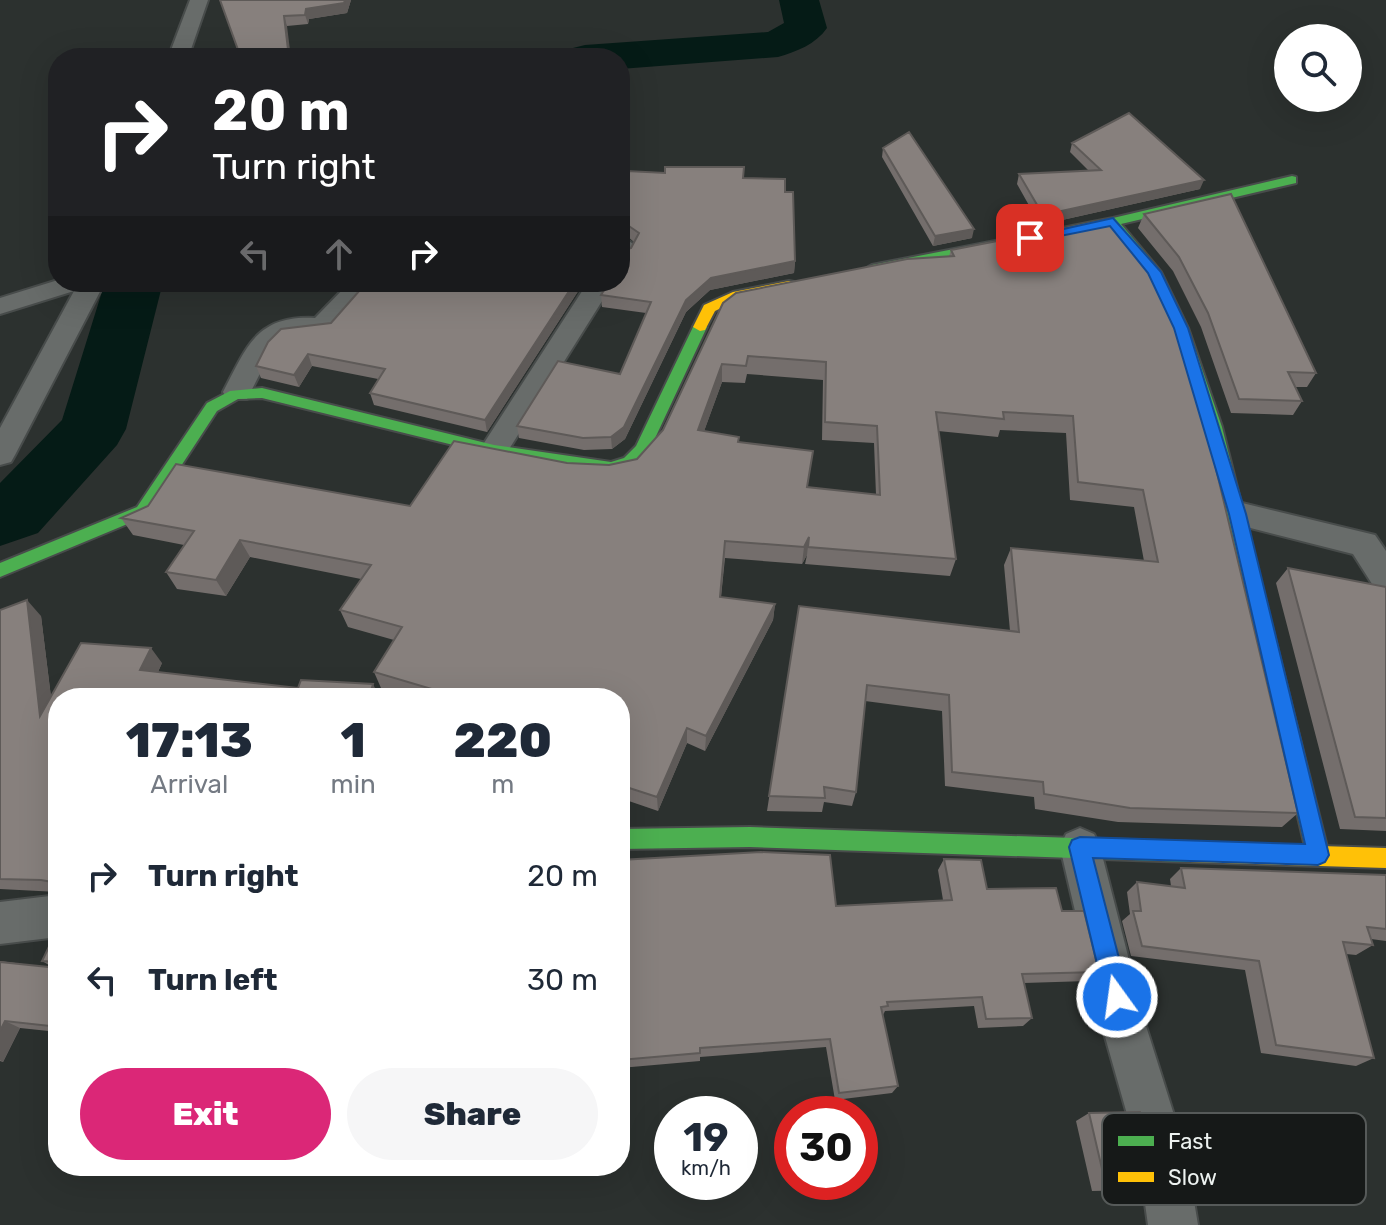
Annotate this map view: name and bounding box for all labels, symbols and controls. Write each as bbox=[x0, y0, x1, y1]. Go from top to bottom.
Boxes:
map controls bbox=[1274, 24, 1362, 112]
button: search bbox=[1274, 24, 1362, 112]
text: 20 m bbox=[212, 78, 350, 144]
icon: right bbox=[80, 80, 184, 184]
text: Turn right bbox=[212, 145, 376, 188]
pin bbox=[996, 204, 1064, 272]
icon: arrive bbox=[1008, 216, 1052, 260]
icon: left bbox=[233, 232, 277, 276]
icon: ahead bbox=[317, 232, 361, 276]
icon: right bbox=[401, 232, 445, 276]
text: 17:13 bbox=[126, 712, 253, 769]
text: 1 bbox=[341, 712, 366, 769]
text: 220 bbox=[454, 712, 552, 769]
text: Arrival bbox=[150, 769, 228, 800]
text: min bbox=[331, 769, 376, 800]
text: m bbox=[491, 769, 514, 800]
icon: right bbox=[80, 854, 124, 898]
text: Turn right bbox=[148, 858, 299, 894]
text: 20 m bbox=[527, 858, 598, 894]
position arrow bbox=[1075, 955, 1159, 1039]
icon: left bbox=[80, 958, 124, 1002]
text: Turn left bbox=[148, 962, 278, 998]
text: 30 m bbox=[527, 962, 598, 998]
button: Exit bbox=[80, 1068, 331, 1160]
button: Share bbox=[347, 1068, 598, 1160]
speed limit sign: 30 bbox=[774, 1096, 878, 1200]
legend bbox=[1102, 1113, 1366, 1205]
text: 19 bbox=[683, 1114, 729, 1161]
text: Fast bbox=[1168, 1128, 1213, 1155]
text: km/h bbox=[681, 1156, 731, 1180]
text: Slow bbox=[1168, 1164, 1217, 1191]

